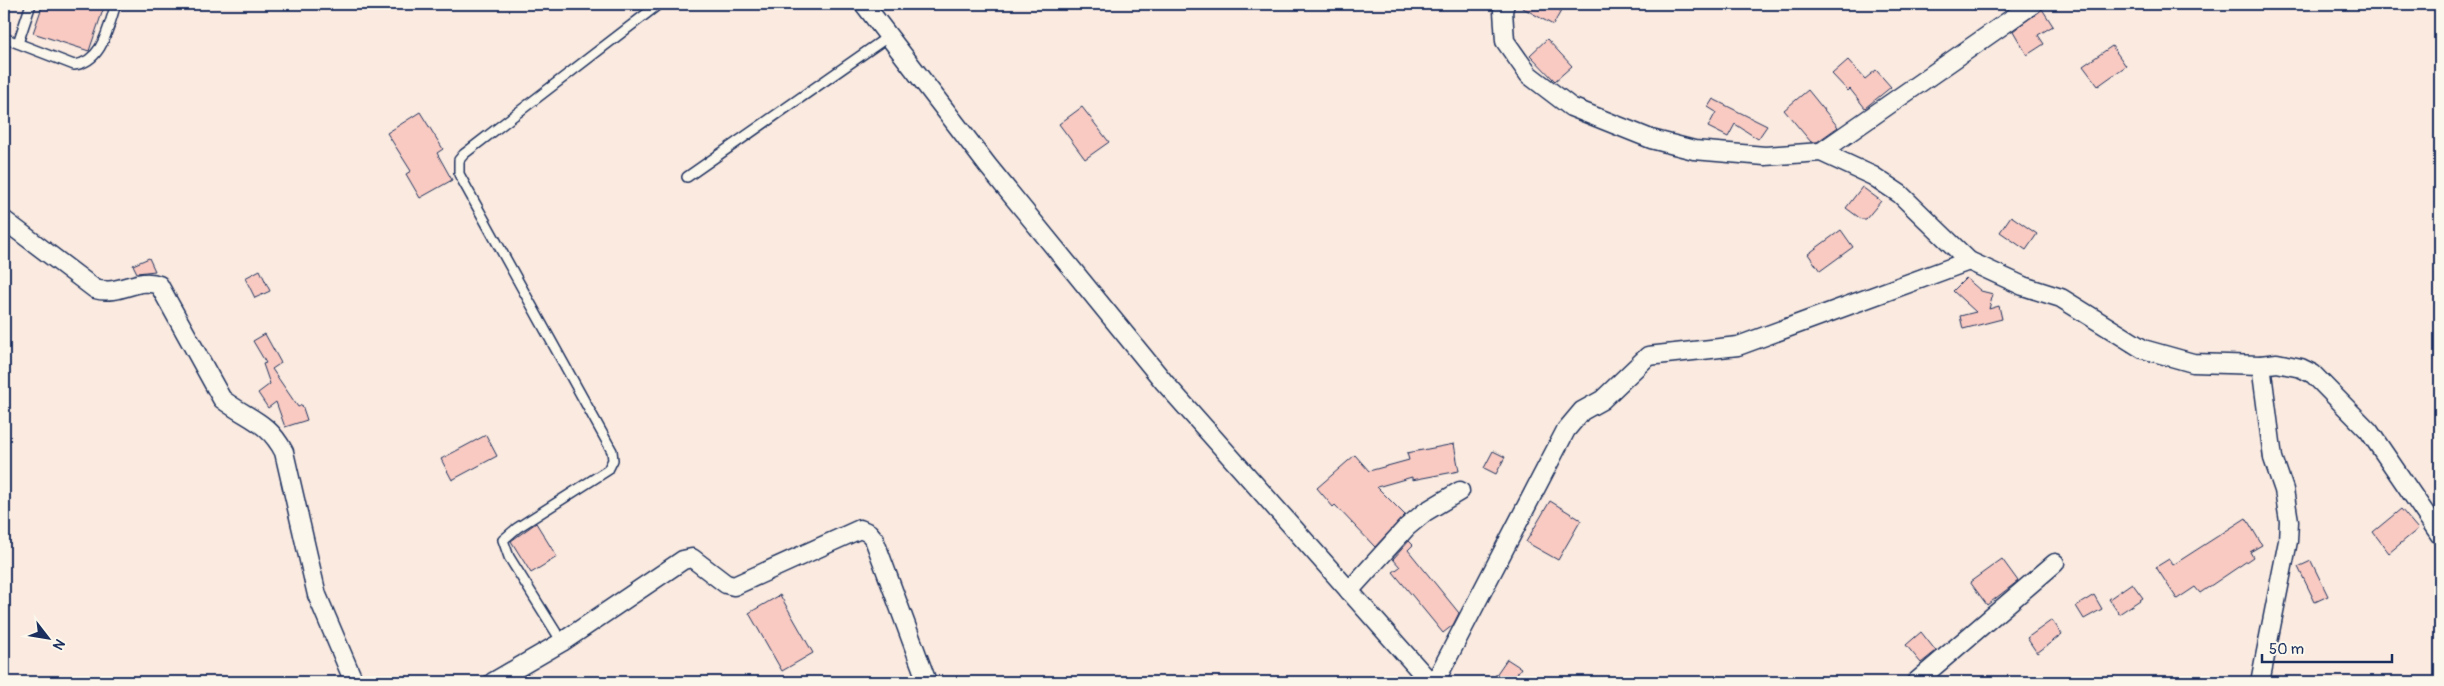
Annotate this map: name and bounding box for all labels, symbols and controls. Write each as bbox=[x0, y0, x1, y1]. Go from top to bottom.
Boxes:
north arrow bbox=[22, 614, 72, 664]
scale bar bbox=[2262, 631, 2392, 663]
text: N bbox=[49, 636, 68, 653]
text: 50 m bbox=[2269, 640, 2304, 659]

